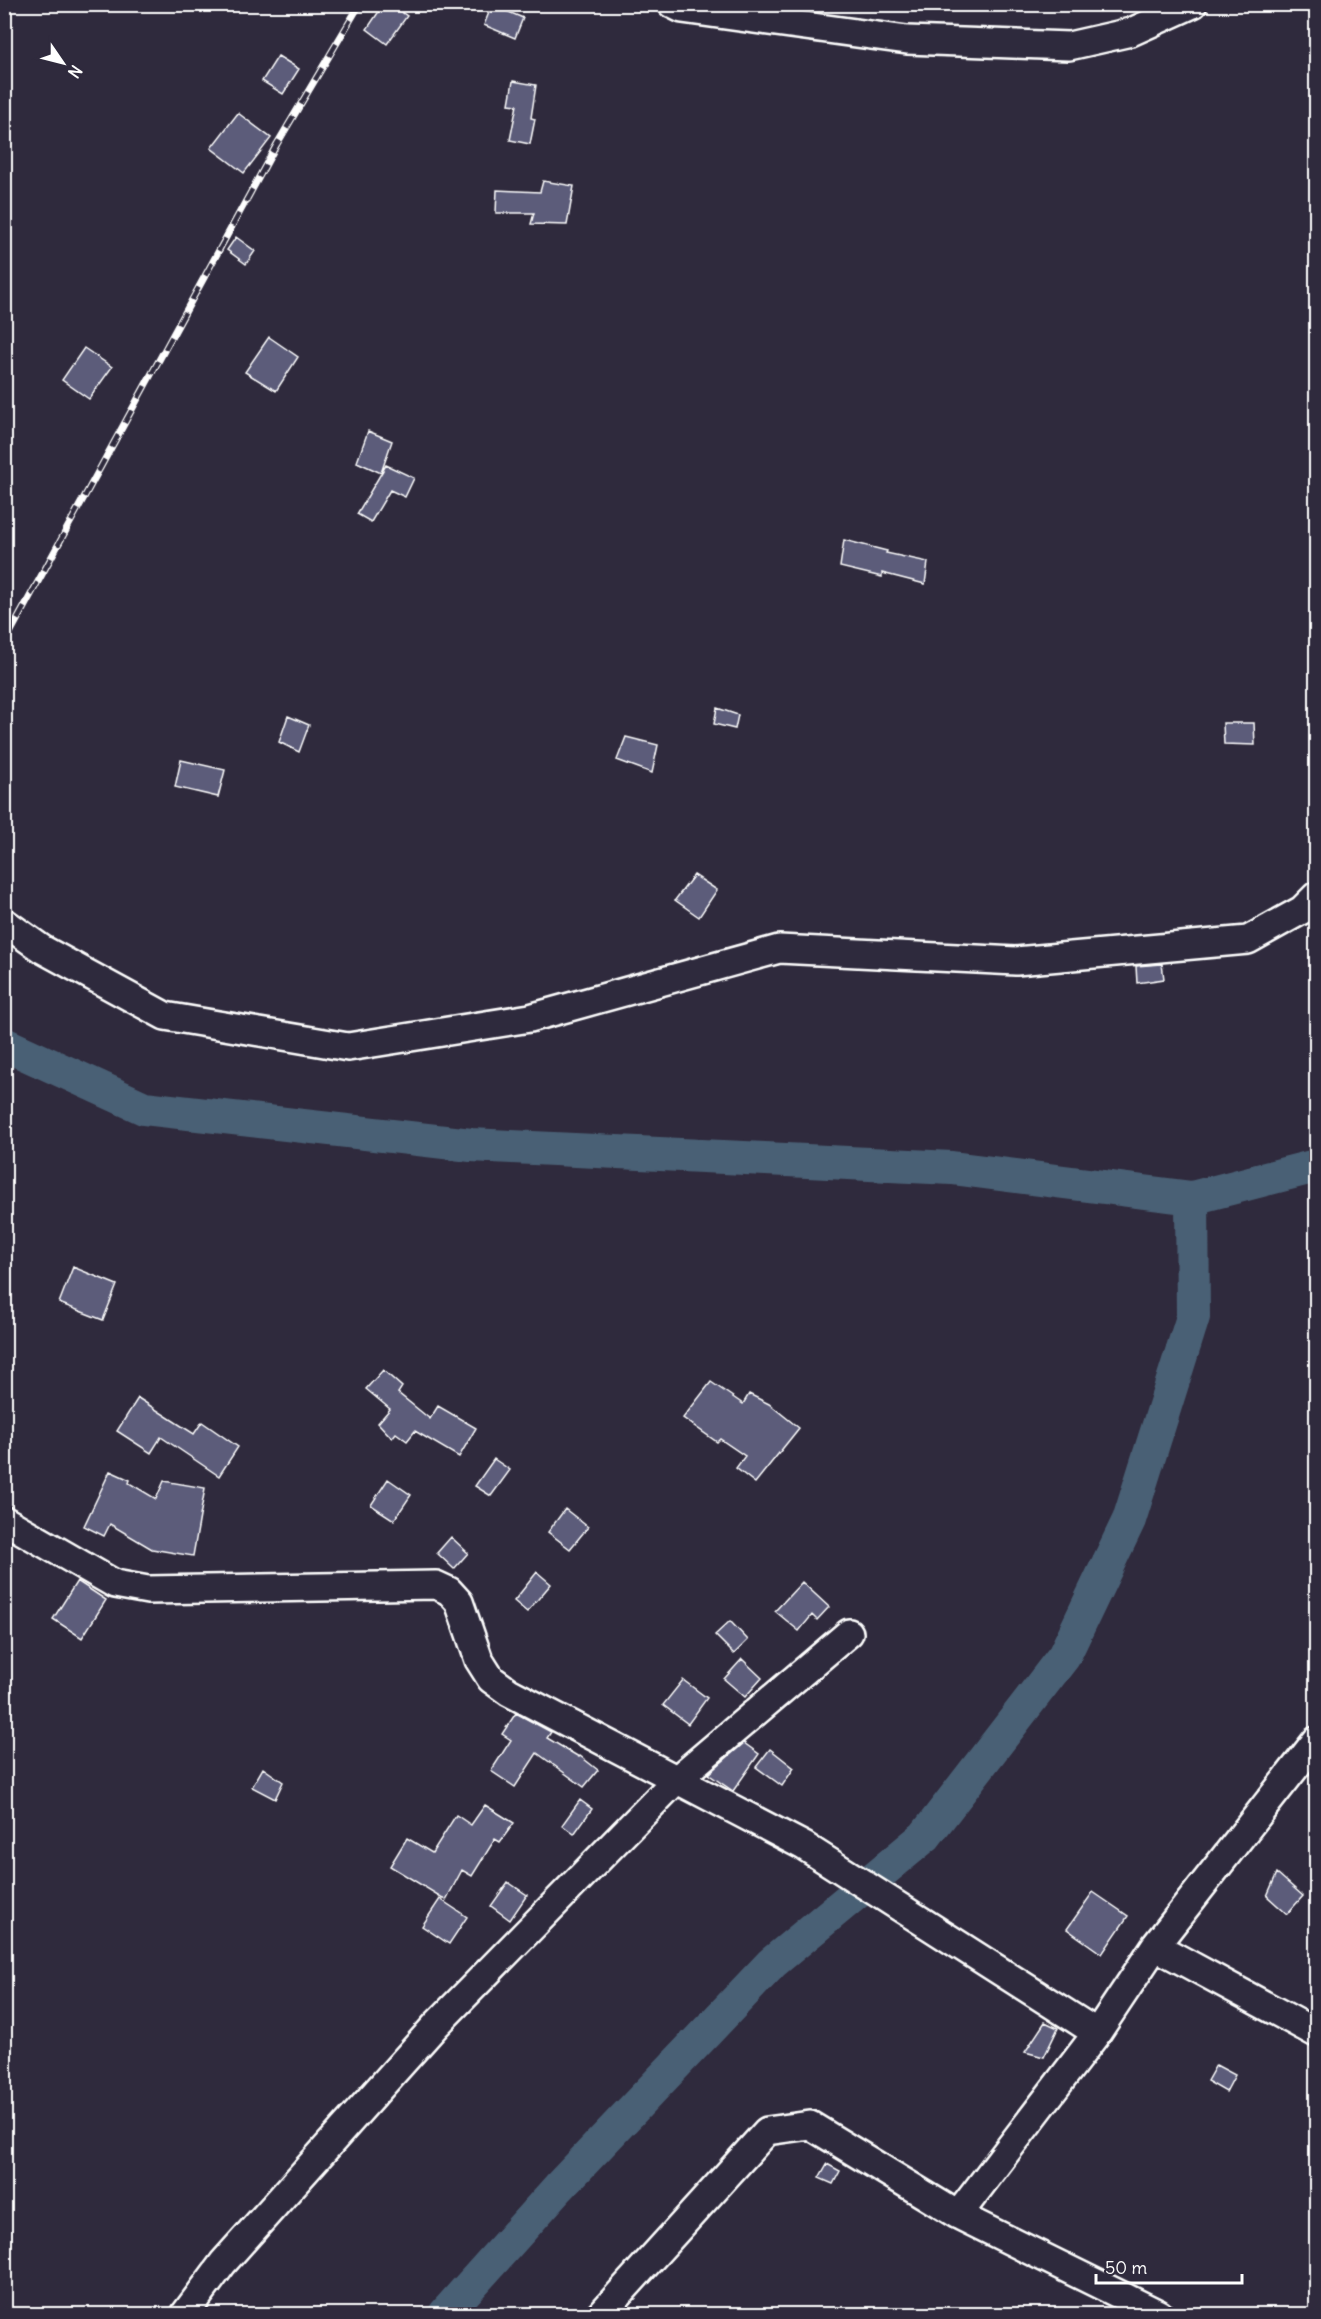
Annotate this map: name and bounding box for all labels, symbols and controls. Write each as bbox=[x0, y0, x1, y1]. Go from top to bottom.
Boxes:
north arrow bbox=[33, 33, 93, 93]
text: N bbox=[64, 61, 87, 82]
scale bar bbox=[1096, 2247, 1242, 2285]
text: 50 m bbox=[1105, 2256, 1147, 2279]

